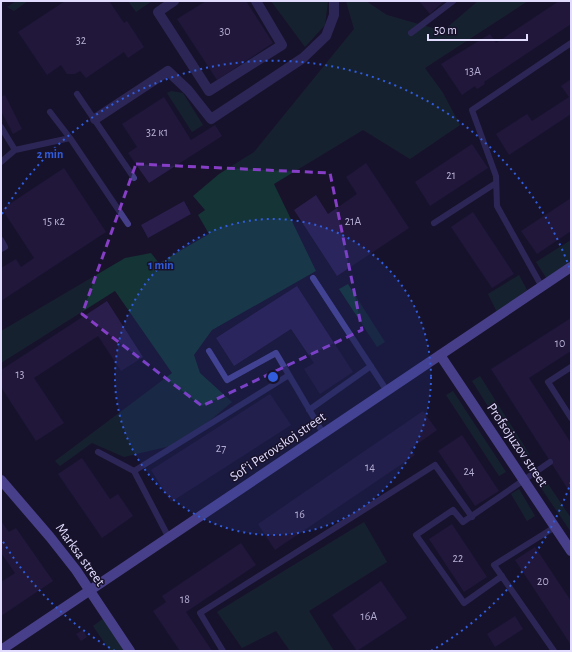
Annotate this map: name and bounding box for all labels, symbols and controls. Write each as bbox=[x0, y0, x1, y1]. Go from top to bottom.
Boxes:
scale bar bbox=[428, 16, 527, 42]
text: 50 m bbox=[434, 24, 457, 36]
house number: 30 bbox=[219, 25, 231, 37]
house number: 32 bbox=[76, 34, 87, 46]
house number: 13А bbox=[465, 65, 481, 77]
house number: 32 к1 bbox=[146, 126, 168, 138]
text: 2 min bbox=[37, 148, 63, 160]
house number: 21 bbox=[446, 169, 456, 181]
house number: 15 к2 bbox=[43, 215, 66, 227]
house number: 21А bbox=[345, 215, 361, 227]
text: 1 min bbox=[148, 259, 174, 271]
house number: 10 bbox=[555, 337, 565, 349]
house number: 13 bbox=[15, 368, 25, 380]
centre of rings bbox=[266, 370, 280, 384]
street label: Profsojuzov street bbox=[484, 401, 550, 490]
street label: Sof'i Perovskoj street bbox=[228, 410, 329, 484]
house number: 27 bbox=[216, 442, 226, 454]
house number: 14 bbox=[365, 461, 375, 473]
house number: 24 bbox=[463, 465, 475, 477]
house number: 16 bbox=[295, 508, 305, 520]
street label: Marksa street bbox=[53, 521, 108, 589]
house number: 22 bbox=[453, 552, 464, 564]
house number: 20 bbox=[537, 575, 549, 587]
house number: 18 bbox=[180, 593, 190, 605]
house number: 16А bbox=[361, 610, 377, 622]

